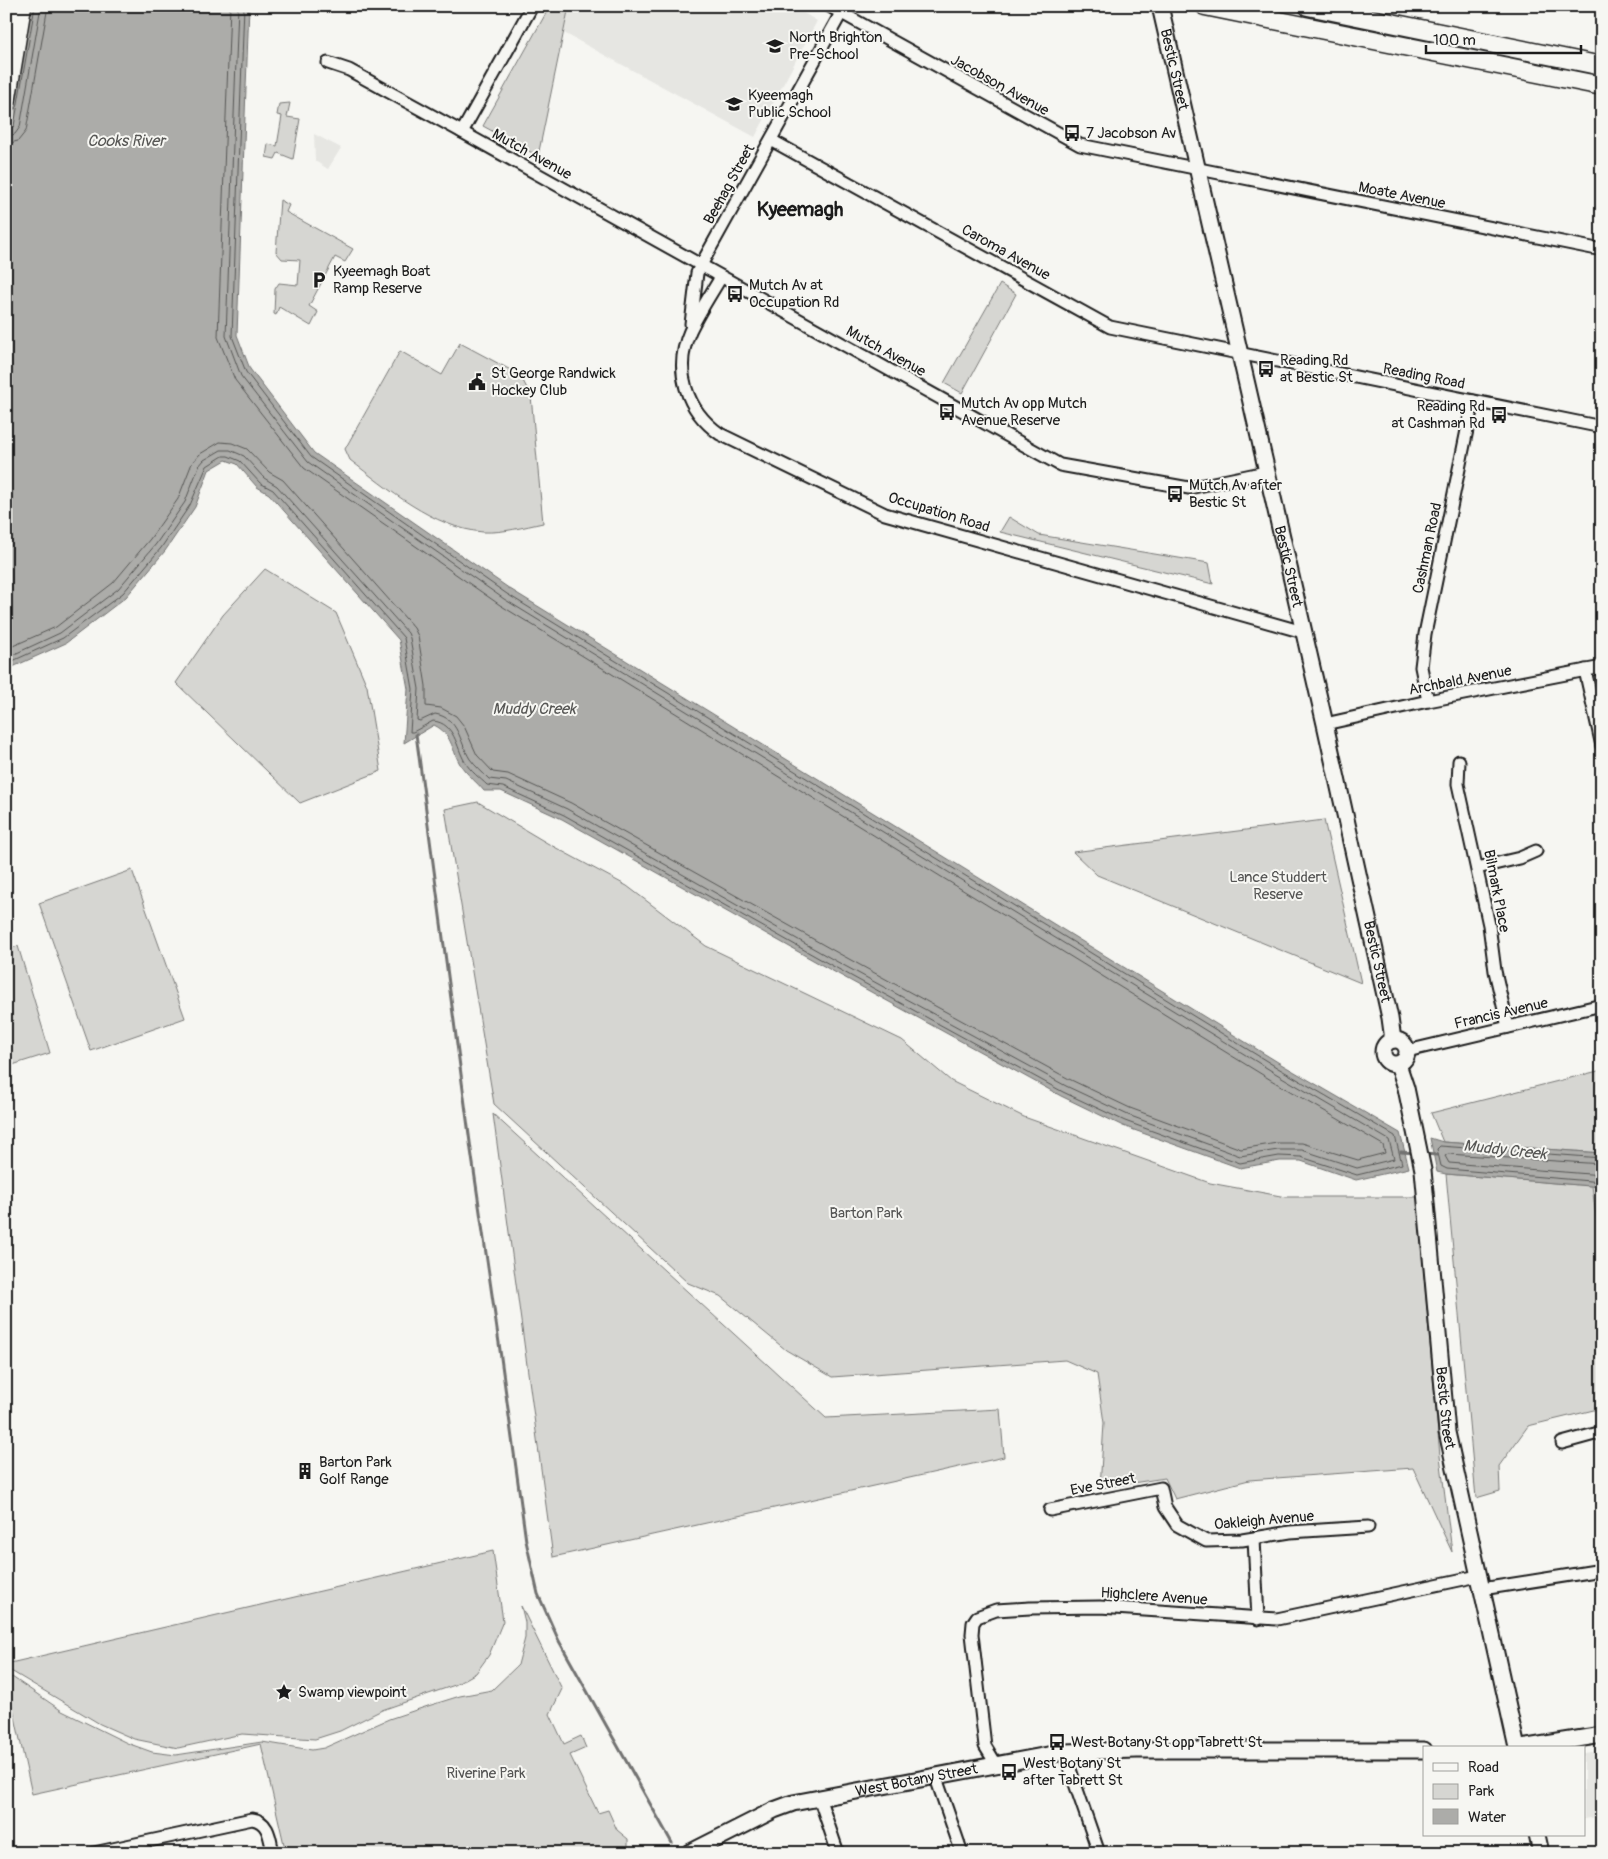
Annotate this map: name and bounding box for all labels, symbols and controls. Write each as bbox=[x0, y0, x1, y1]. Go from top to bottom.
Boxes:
scale bar bbox=[1426, 22, 1580, 54]
street label: Bestic Street bbox=[1156, 27, 1193, 113]
place label: North Brighton Pre-School bbox=[789, 28, 883, 64]
text: 100 m bbox=[1433, 31, 1476, 50]
school or university icon: North Brighton Pre-School bbox=[765, 36, 785, 56]
street label: Jacobson Avenue bbox=[947, 51, 1053, 121]
place label: Kyeemagh Public School bbox=[748, 86, 831, 122]
school or university icon: Kyeemagh Public School bbox=[724, 94, 744, 114]
bus stop icon: 7 Jacobson Av bbox=[1062, 123, 1082, 143]
place label: 7 Jacobson Av bbox=[1086, 124, 1177, 143]
street label: Mutch Avenue bbox=[488, 125, 576, 184]
water label: Cooks River bbox=[87, 131, 167, 151]
street label: Beehag Street bbox=[700, 140, 760, 228]
street label: Moate Avenue bbox=[1357, 178, 1448, 213]
district label: Kyeemagh bbox=[757, 197, 843, 222]
street label: Caroma Avenue bbox=[958, 220, 1054, 285]
place label: Kyeemagh Boat Ramp Reserve bbox=[333, 262, 431, 298]
parking icon: Kyeemagh Boat Ramp Reserve bbox=[309, 270, 329, 290]
place label: Mutch Av at Occupation Rd bbox=[749, 276, 839, 312]
bus stop icon: Mutch Av at Occupation Rd bbox=[725, 284, 745, 304]
street label: Mutch Avenue bbox=[842, 322, 930, 381]
place label: Reading Rd at Bestic St bbox=[1280, 351, 1354, 387]
bus stop icon: Reading Rd at Bestic St bbox=[1256, 359, 1276, 379]
street label: Reading Road bbox=[1381, 359, 1467, 394]
place label: St George Randwick Hockey Club bbox=[491, 364, 616, 400]
public building icon: St George Randwick Hockey Club bbox=[467, 372, 487, 392]
place label: Mutch Av opp Mutch Avenue Reserve bbox=[961, 394, 1087, 430]
place label: Reading Rd at Cashman Rd bbox=[1392, 397, 1485, 433]
bus stop icon: Mutch Av opp Mutch Avenue Reserve bbox=[937, 402, 957, 422]
bus stop icon: Reading Rd at Cashman Rd bbox=[1489, 405, 1509, 425]
place label: Mutch Av after Bestic St bbox=[1189, 476, 1283, 512]
bus stop icon: Mutch Av after Bestic St bbox=[1165, 484, 1185, 504]
street label: Occupation Road bbox=[886, 488, 992, 537]
street label: Cashman Road bbox=[1409, 501, 1446, 595]
street label: Bestic Street bbox=[1270, 524, 1307, 610]
street label: Archbald Avenue bbox=[1407, 661, 1514, 700]
water label: Muddy Creek bbox=[492, 699, 577, 719]
street label: Bilmark Place bbox=[1479, 848, 1514, 935]
park label: Lance Studdert Reserve bbox=[1229, 868, 1328, 904]
street label: Bestic Street bbox=[1359, 919, 1395, 1005]
street label: Francis Avenue bbox=[1452, 993, 1550, 1034]
water label: Muddy Creek bbox=[1462, 1136, 1549, 1164]
park label: Barton Park bbox=[830, 1204, 903, 1223]
street label: Bestic Street bbox=[1431, 1366, 1460, 1452]
place label: Barton Park Golf Range bbox=[319, 1453, 393, 1489]
building icon: Barton Park Golf Range bbox=[295, 1461, 315, 1481]
street label: Eve Street bbox=[1069, 1469, 1138, 1500]
street label: Oakleigh Avenue bbox=[1213, 1507, 1316, 1534]
street label: Highclere Avenue bbox=[1100, 1583, 1209, 1610]
place icon: Swamp viewpoint bbox=[274, 1682, 294, 1702]
place label: Swamp viewpoint bbox=[298, 1683, 407, 1702]
bus stop icon: West Botany St opp Tabrett St bbox=[1047, 1732, 1067, 1752]
place label: West Botany St opp Tabrett St bbox=[1071, 1733, 1263, 1752]
legend bbox=[1423, 1746, 1586, 1836]
place label: West Botany St after Tabrett St bbox=[1023, 1754, 1123, 1790]
text: Road bbox=[1468, 1758, 1499, 1777]
street label: West Botany Street bbox=[854, 1759, 980, 1801]
bus stop icon: West Botany St after Tabrett St bbox=[999, 1762, 1019, 1782]
park label: Riverine Park bbox=[446, 1764, 526, 1783]
text: Park bbox=[1468, 1782, 1495, 1801]
text: Water bbox=[1468, 1808, 1507, 1827]

